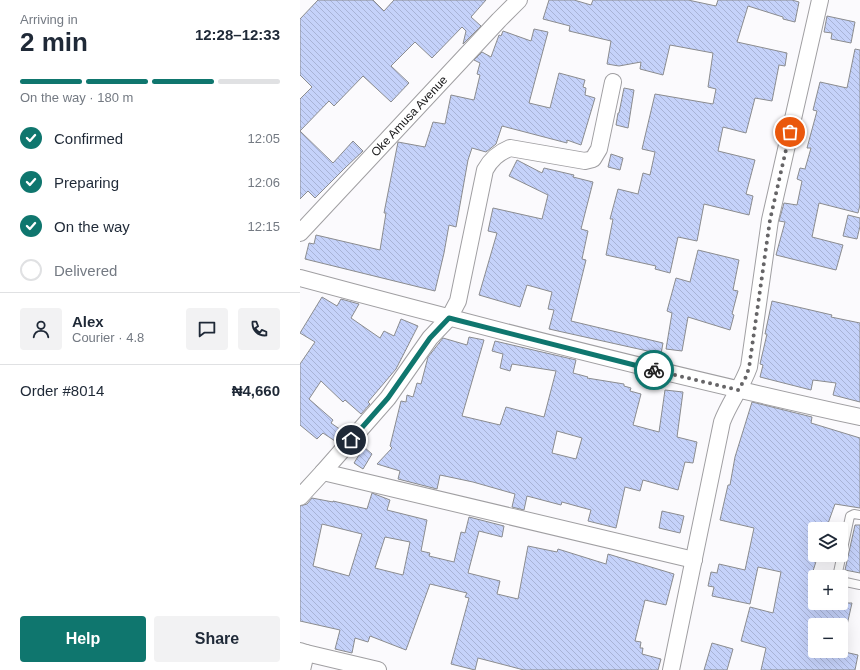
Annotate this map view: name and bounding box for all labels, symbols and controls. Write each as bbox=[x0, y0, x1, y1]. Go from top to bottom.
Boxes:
text: Arriving in bbox=[20, 12, 78, 27]
text: 12:28–12:33 bbox=[195, 26, 280, 43]
text: 2 min bbox=[20, 27, 88, 57]
street label: Oke Amusa Avenue bbox=[368, 73, 451, 159]
text: On the way · 180 m bbox=[20, 90, 133, 105]
pin bbox=[773, 115, 807, 149]
icon: bag bbox=[779, 121, 801, 143]
icon: check bbox=[20, 127, 42, 149]
text: Confirmed bbox=[54, 130, 123, 147]
text: 12:05 bbox=[247, 131, 280, 146]
icon: check bbox=[20, 171, 42, 193]
text: Preparing bbox=[54, 174, 119, 191]
text: 12:06 bbox=[247, 175, 280, 190]
icon: check bbox=[20, 215, 42, 237]
text: On the way bbox=[54, 218, 130, 235]
text: 12:15 bbox=[247, 219, 280, 234]
text: Delivered bbox=[54, 262, 117, 279]
button: person bbox=[20, 308, 62, 350]
button: chat bbox=[186, 308, 228, 350]
button: phone bbox=[238, 308, 280, 350]
text: Alex bbox=[72, 313, 104, 330]
text: Courier · 4.8 bbox=[72, 330, 144, 345]
courier bbox=[634, 350, 674, 390]
icon: bike bbox=[643, 359, 665, 381]
text: Order #8014 bbox=[20, 382, 104, 399]
text: ₦4,660 bbox=[232, 382, 280, 399]
pin bbox=[334, 423, 368, 457]
icon: home bbox=[340, 429, 362, 451]
map controls bbox=[808, 522, 848, 658]
button: layers bbox=[808, 522, 848, 562]
button: + bbox=[808, 570, 848, 610]
button: Help bbox=[20, 616, 146, 662]
button: Share bbox=[154, 616, 280, 662]
button: − bbox=[808, 618, 848, 658]

